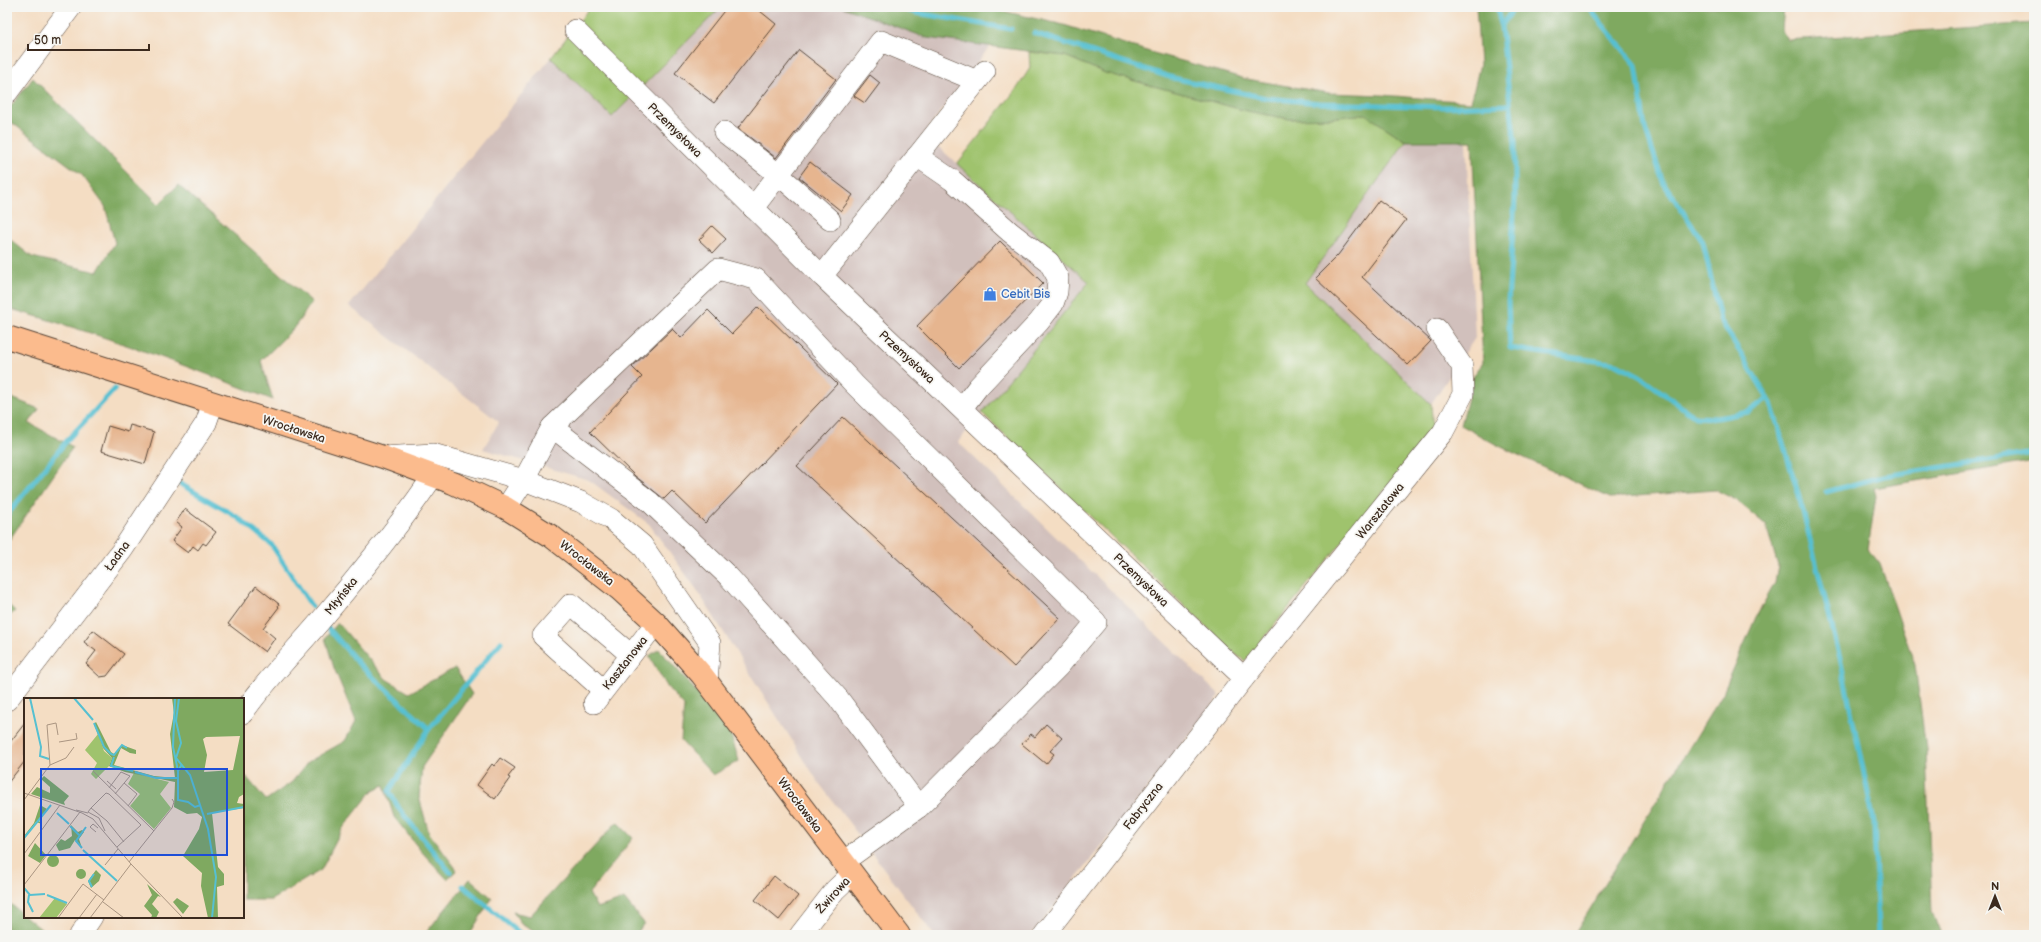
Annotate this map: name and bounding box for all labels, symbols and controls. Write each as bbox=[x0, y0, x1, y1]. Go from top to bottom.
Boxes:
scale bar bbox=[28, 26, 149, 52]
text: 50 m bbox=[34, 33, 61, 48]
street label: Przemysłowa bbox=[644, 100, 705, 161]
shop icon: Cebit Bis bbox=[982, 286, 998, 302]
place label: Cebit Bis bbox=[1001, 287, 1050, 302]
street label: Przemysłowa bbox=[876, 328, 938, 387]
street label: Wrocławska bbox=[261, 412, 327, 447]
street label: Warsztatowa bbox=[1353, 480, 1408, 542]
street label: Wrocławska bbox=[556, 537, 617, 589]
street label: Ładna bbox=[101, 538, 134, 574]
street label: Przemysłowa bbox=[1110, 550, 1172, 611]
street label: Młyńska bbox=[322, 574, 361, 618]
street label: Kasztanowa bbox=[600, 633, 651, 693]
inset map bbox=[24, 698, 244, 918]
street label: Wrocławska bbox=[774, 775, 825, 836]
street label: Fabryczna bbox=[1120, 779, 1167, 833]
street label: Żwirowa bbox=[812, 873, 854, 917]
north arrow bbox=[1975, 876, 2015, 916]
text: N bbox=[1991, 880, 1999, 893]

